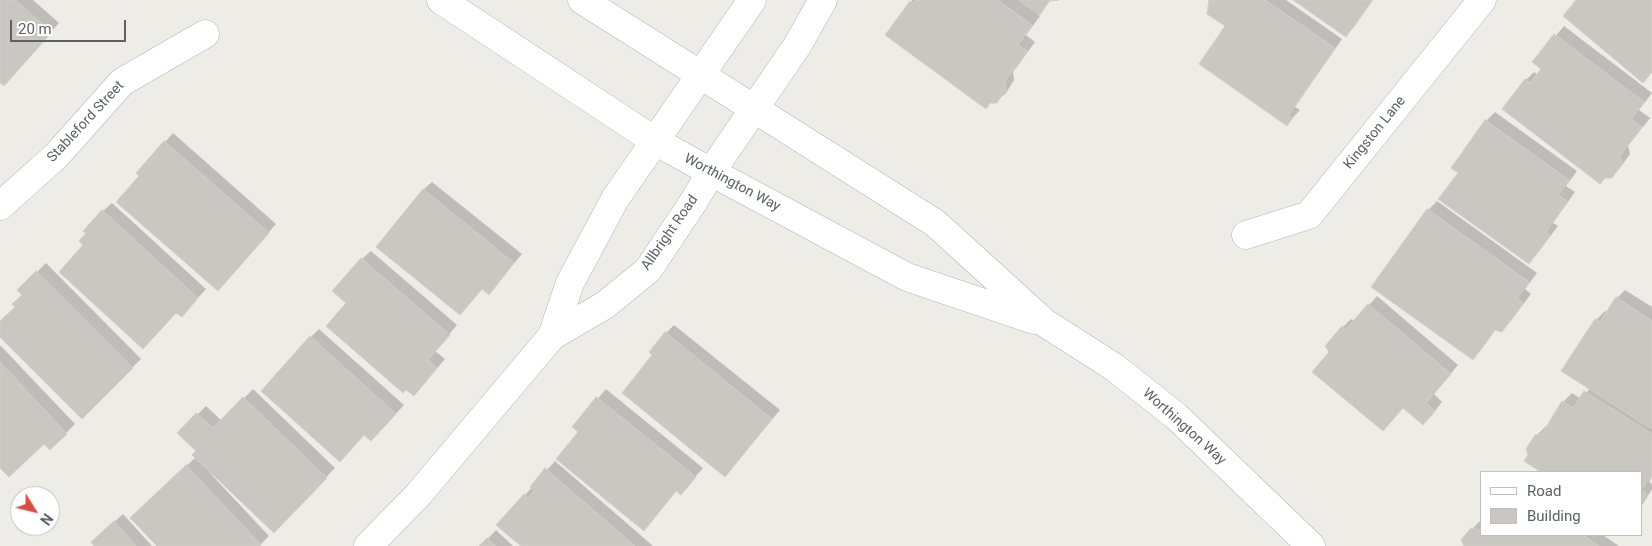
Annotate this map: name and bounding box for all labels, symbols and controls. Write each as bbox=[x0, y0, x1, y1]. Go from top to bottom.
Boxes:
scale bar bbox=[12, 10, 129, 42]
text: 20 m bbox=[18, 20, 52, 38]
street label: Stableford Street bbox=[44, 78, 128, 166]
street label: Kingston Lane bbox=[1340, 93, 1410, 173]
street label: Worthington Way bbox=[681, 151, 783, 215]
street label: Allbright Road bbox=[638, 192, 702, 274]
street label: Worthington Way bbox=[1139, 385, 1229, 469]
legend bbox=[1480, 471, 1642, 536]
text: Road bbox=[1527, 482, 1561, 500]
north arrow bbox=[10, 486, 60, 536]
text: Building bbox=[1527, 507, 1581, 525]
text: N bbox=[37, 511, 56, 528]

